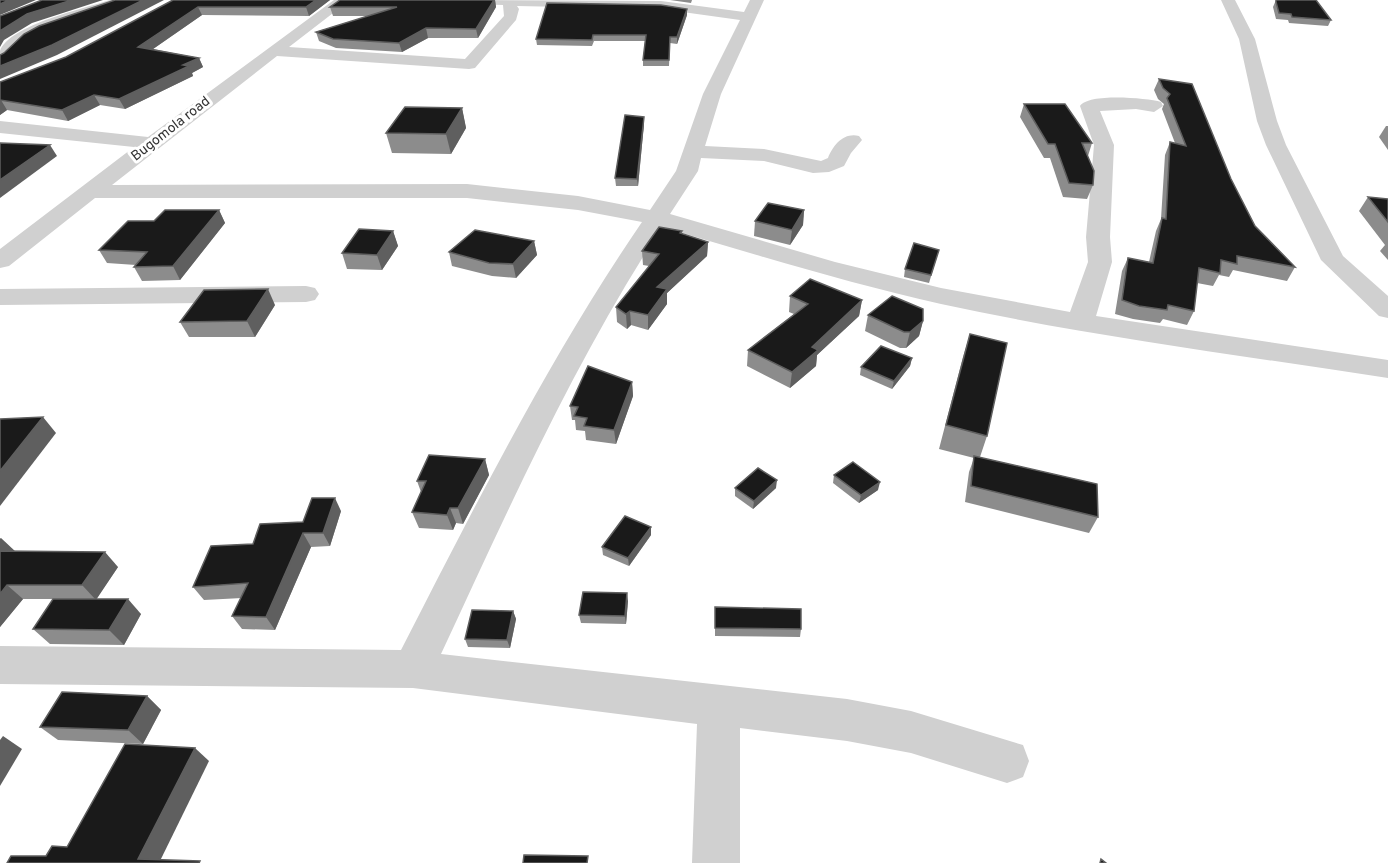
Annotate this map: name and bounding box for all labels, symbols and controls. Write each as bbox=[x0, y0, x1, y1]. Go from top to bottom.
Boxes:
street label: Bugomola road bbox=[128, 93, 214, 165]

